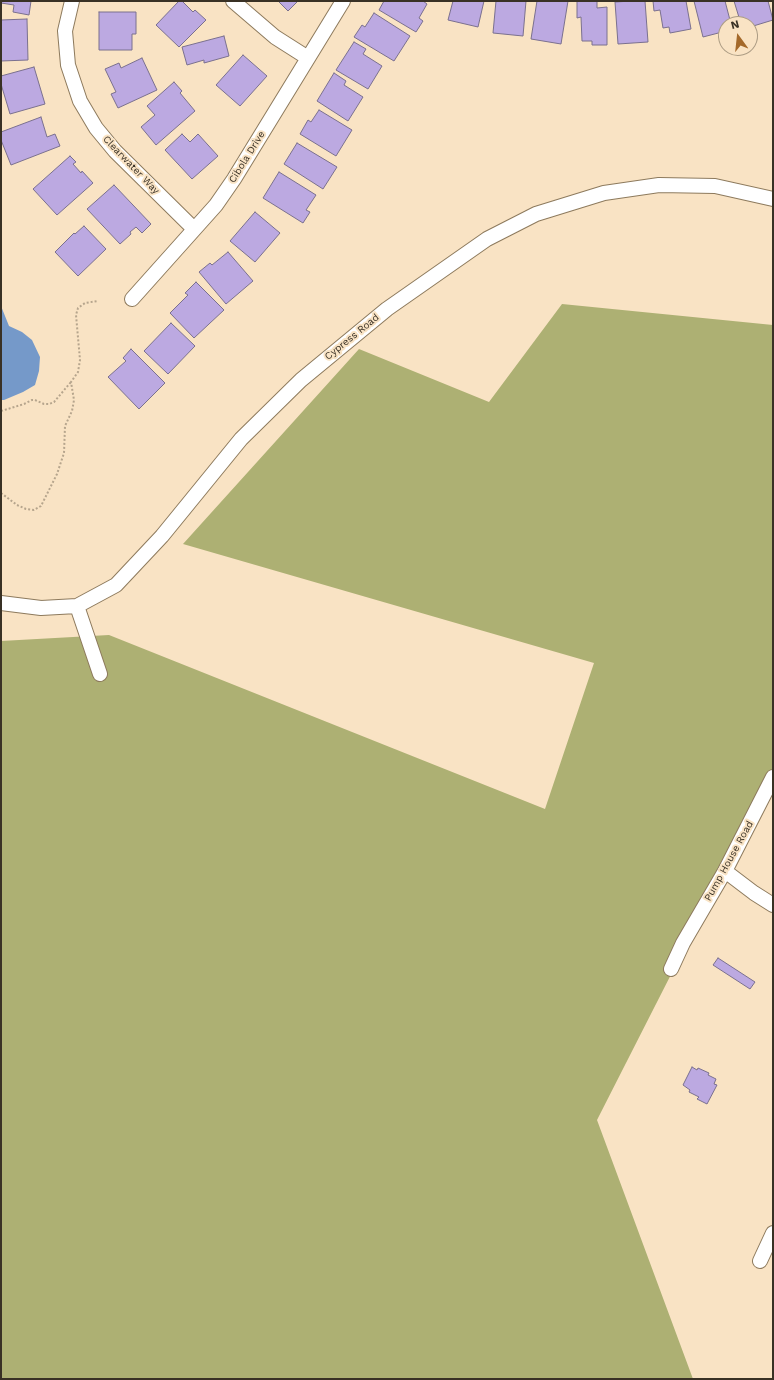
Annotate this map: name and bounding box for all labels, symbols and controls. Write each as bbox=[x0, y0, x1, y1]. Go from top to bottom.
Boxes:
north arrow bbox=[718, 16, 758, 56]
text: N bbox=[729, 18, 741, 32]
street label: Cibola Drive bbox=[226, 129, 268, 185]
street label: Clearwater Way bbox=[100, 133, 162, 197]
street label: Cypress Road bbox=[322, 311, 382, 363]
street label: Pump House Road bbox=[702, 819, 756, 903]

